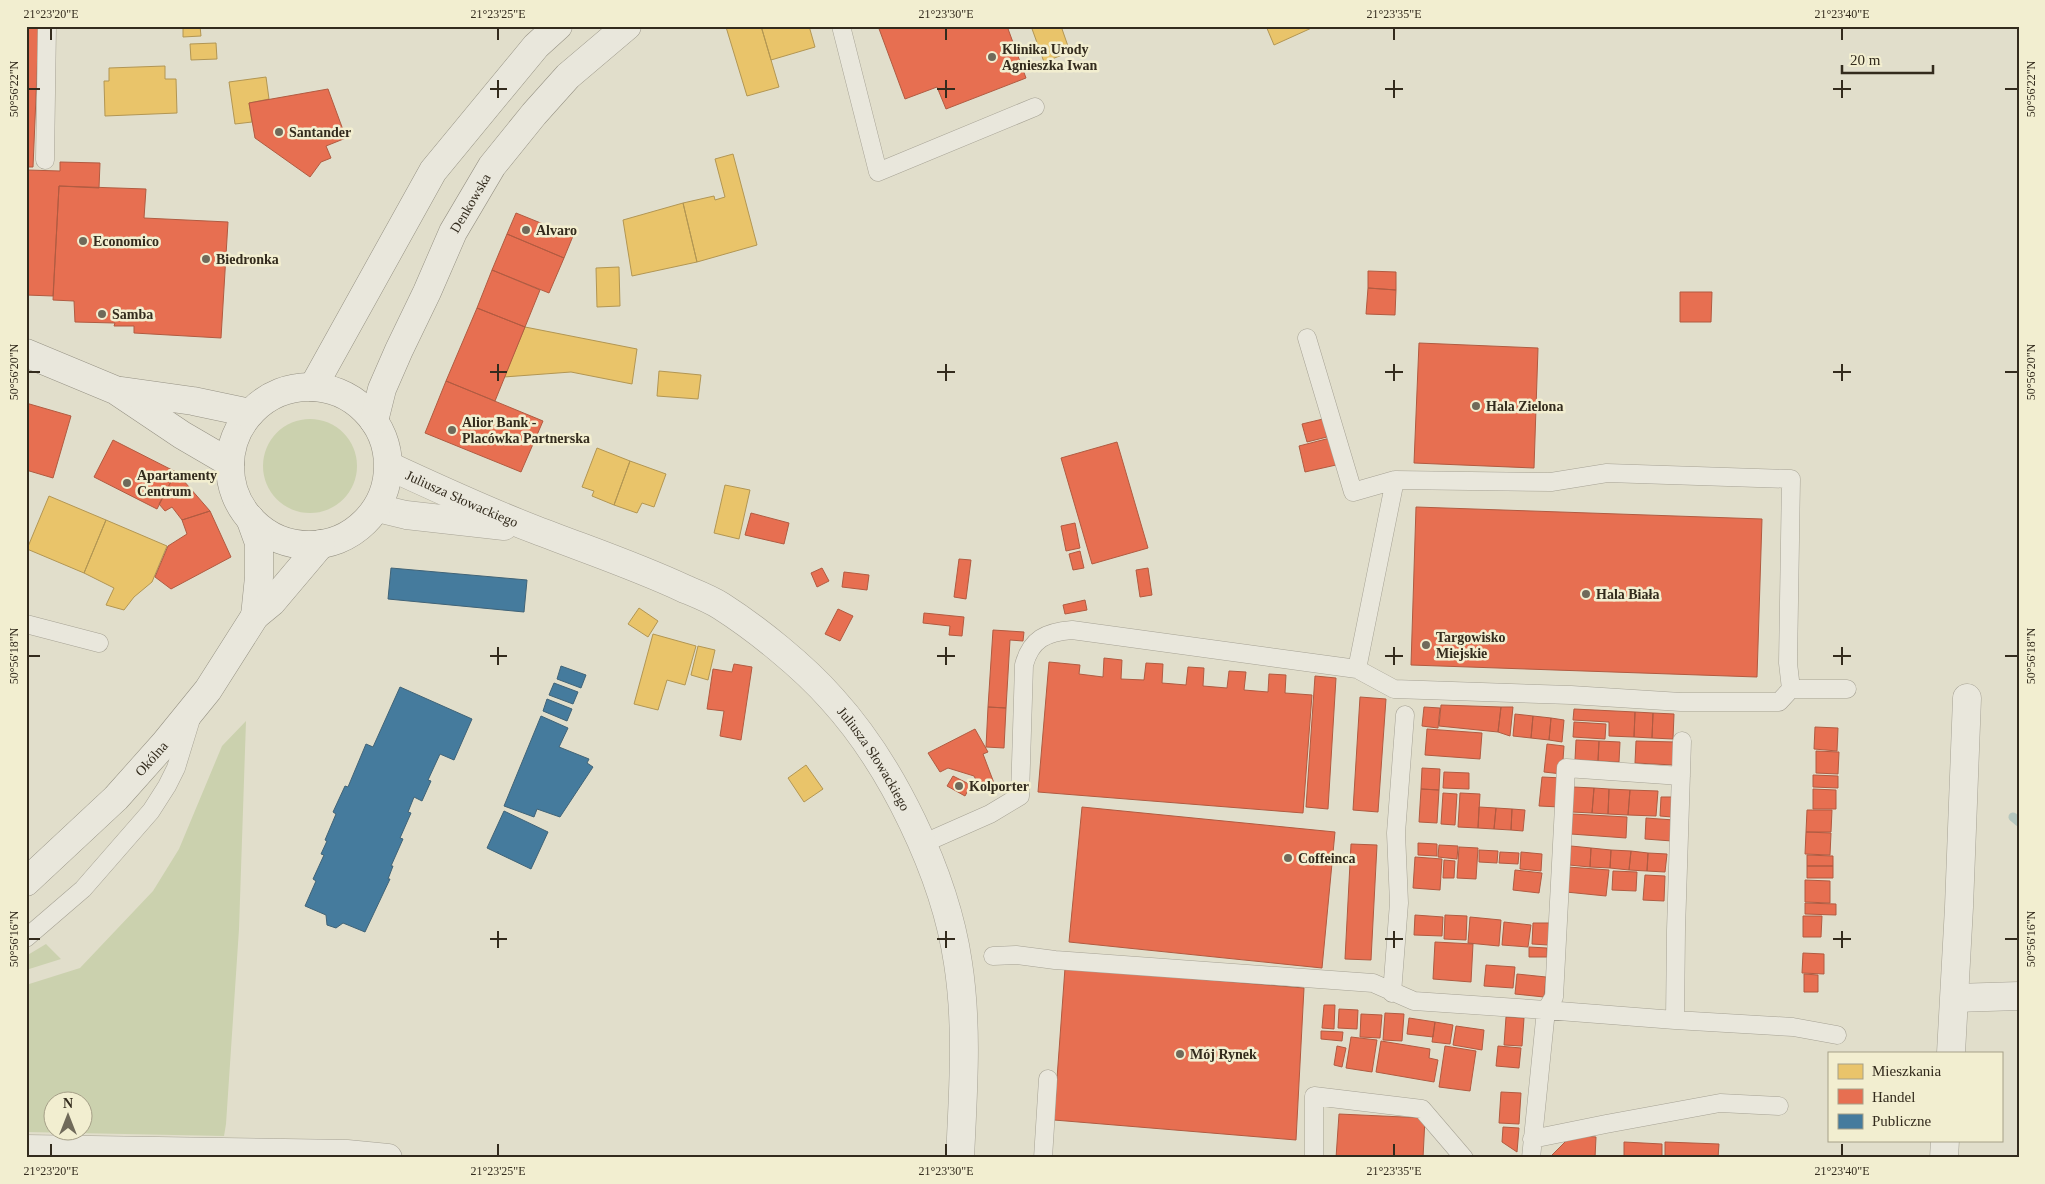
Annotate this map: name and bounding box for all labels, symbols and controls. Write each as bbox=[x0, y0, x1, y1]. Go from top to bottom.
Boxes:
text: 21°23'20"E bbox=[23, 7, 79, 21]
text: 21°23'25"E bbox=[470, 7, 526, 21]
text: 21°23'30"E bbox=[918, 7, 974, 21]
text: 21°23'35"E bbox=[1366, 7, 1422, 21]
text: 21°23'40"E bbox=[1814, 7, 1870, 21]
place label: Klinika Urody Agnieszka Iwan bbox=[1002, 42, 1098, 73]
scale bar bbox=[1842, 42, 1934, 74]
marker: Klinika Urody Agnieszka Iwan bbox=[986, 51, 998, 63]
text: 20 m bbox=[1850, 52, 1881, 68]
text: 50°56'22"N bbox=[7, 60, 21, 117]
text: 50°56'22"N bbox=[2024, 60, 2038, 117]
place label: Santander bbox=[289, 125, 351, 140]
marker: Santander bbox=[273, 126, 285, 138]
street label: Denkowska bbox=[447, 170, 494, 235]
place label: Alvaro bbox=[536, 223, 577, 238]
marker: Alvaro bbox=[520, 224, 532, 236]
place label: Economico bbox=[93, 234, 159, 249]
marker: Economico bbox=[77, 235, 89, 247]
place label: Biedronka bbox=[216, 252, 279, 267]
marker: Biedronka bbox=[200, 253, 212, 265]
place label: Samba bbox=[112, 307, 153, 322]
marker: Samba bbox=[96, 308, 108, 320]
text: 50°56'20"N bbox=[7, 343, 21, 400]
text: 50°56'20"N bbox=[2024, 343, 2038, 400]
place label: Hala Zielona bbox=[1486, 399, 1563, 414]
marker: Hala Zielona bbox=[1470, 400, 1482, 412]
place label: Alior Bank - Placówka Partnerska bbox=[462, 415, 590, 446]
marker: Alior Bank - Placówka Partnerska bbox=[446, 424, 458, 436]
street label: Juliusza Słowackiego bbox=[403, 467, 520, 530]
place label: Apartamenty Centrum bbox=[137, 468, 217, 499]
marker: Apartamenty Centrum bbox=[121, 477, 133, 489]
place label: Hala Biała bbox=[1596, 587, 1659, 602]
marker: Hala Biała bbox=[1580, 588, 1592, 600]
text: 50°56'18"N bbox=[7, 627, 21, 684]
text: 50°56'18"N bbox=[2024, 627, 2038, 684]
place label: Targowisko Miejskie bbox=[1436, 630, 1506, 661]
marker: Targowisko Miejskie bbox=[1420, 639, 1432, 651]
street label: Juliusza Słowackiego bbox=[835, 704, 913, 813]
street label: Okólna bbox=[132, 738, 171, 779]
place label: Kolporter bbox=[969, 779, 1029, 794]
marker: Kolporter bbox=[953, 780, 965, 792]
place label: Coffeinca bbox=[1298, 851, 1356, 866]
marker: Coffeinca bbox=[1282, 852, 1294, 864]
text: 50°56'16"N bbox=[7, 910, 21, 967]
text: 50°56'16"N bbox=[2024, 910, 2038, 967]
place label: Mój Rynek bbox=[1190, 1047, 1257, 1062]
marker: Mój Rynek bbox=[1174, 1048, 1186, 1060]
legend bbox=[1828, 1052, 2002, 1142]
text: Mieszkania bbox=[1872, 1063, 1941, 1079]
text: Handel bbox=[1872, 1089, 1915, 1105]
north arrow bbox=[42, 1092, 92, 1142]
text: N bbox=[63, 1096, 73, 1111]
text: Publiczne bbox=[1872, 1113, 1931, 1129]
text: 21°23'20"E bbox=[23, 1164, 79, 1178]
text: 21°23'25"E bbox=[470, 1164, 526, 1178]
text: 21°23'30"E bbox=[918, 1164, 974, 1178]
text: 21°23'35"E bbox=[1366, 1164, 1422, 1178]
text: 21°23'40"E bbox=[1814, 1164, 1870, 1178]

